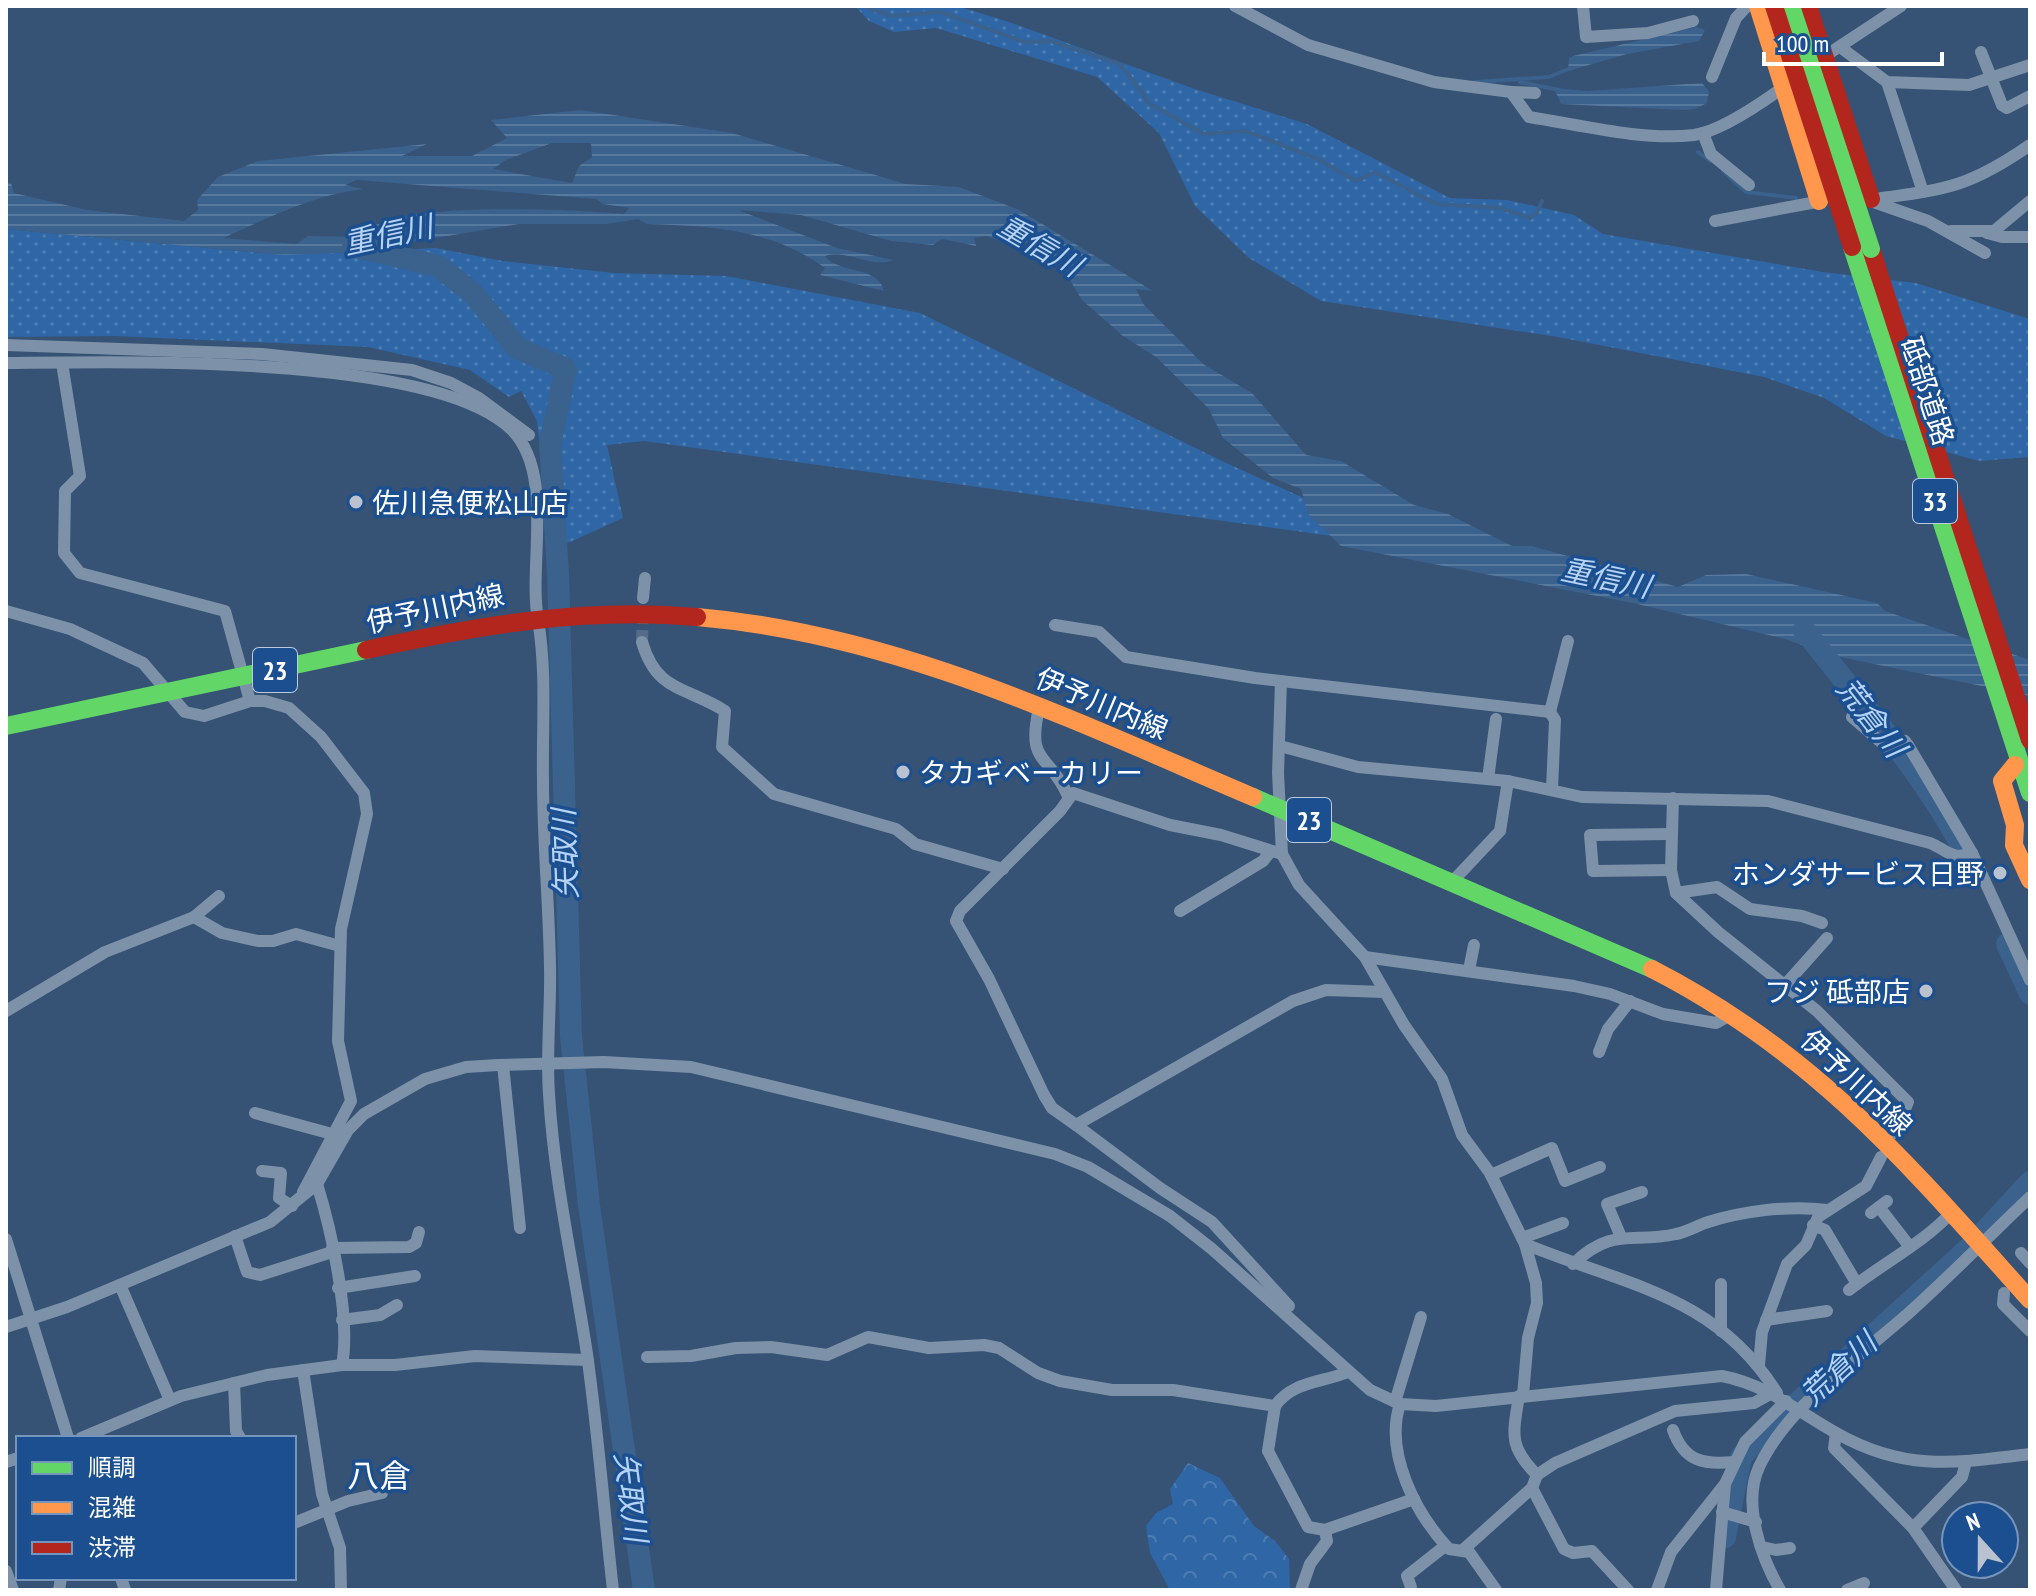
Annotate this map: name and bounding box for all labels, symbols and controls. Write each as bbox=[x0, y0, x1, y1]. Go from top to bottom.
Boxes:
scale bar bbox=[1764, 16, 1942, 66]
text: 100 m bbox=[1776, 28, 1829, 59]
water label: 重信川 bbox=[340, 205, 439, 262]
water label: 重信川 bbox=[991, 206, 1091, 286]
street label: 砥部道路 bbox=[1893, 332, 1963, 450]
road number: 33 bbox=[1913, 479, 1957, 523]
place label: 佐川急便松山店 bbox=[372, 484, 568, 521]
marker: 佐川急便松山店 bbox=[347, 493, 365, 511]
water label: 重信川 bbox=[1558, 549, 1657, 606]
street label: 伊予川内線 bbox=[363, 575, 507, 641]
road number: 23 bbox=[253, 648, 297, 692]
street label: 伊予川内線 bbox=[1030, 659, 1174, 747]
water label: 荒倉川 bbox=[1829, 670, 1917, 767]
place label: タカギベーカリー bbox=[919, 754, 1143, 791]
marker: タカギベーカリー bbox=[894, 763, 912, 781]
road number: 23 bbox=[1287, 798, 1331, 842]
water label: 矢取川 bbox=[543, 805, 585, 900]
place label: ホンダサービス日野 bbox=[1732, 855, 1984, 892]
marker: ホンダサービス日野 bbox=[1991, 864, 2009, 882]
place label: フジ 砥部店 bbox=[1764, 973, 1910, 1010]
marker: フジ 砥部店 bbox=[1917, 982, 1935, 1000]
street label: 伊予川内線 bbox=[1793, 1021, 1921, 1143]
water label: 荒倉川 bbox=[1792, 1321, 1886, 1413]
legend bbox=[16, 1436, 296, 1580]
water label: 矢取川 bbox=[607, 1450, 657, 1547]
text: 順調 bbox=[88, 1452, 136, 1483]
district label: 八倉 bbox=[347, 1454, 411, 1496]
text: 混雑 bbox=[88, 1492, 136, 1523]
north arrow bbox=[1940, 1500, 2020, 1580]
text: N bbox=[1962, 1506, 1983, 1537]
text: 渋滞 bbox=[88, 1532, 136, 1563]

